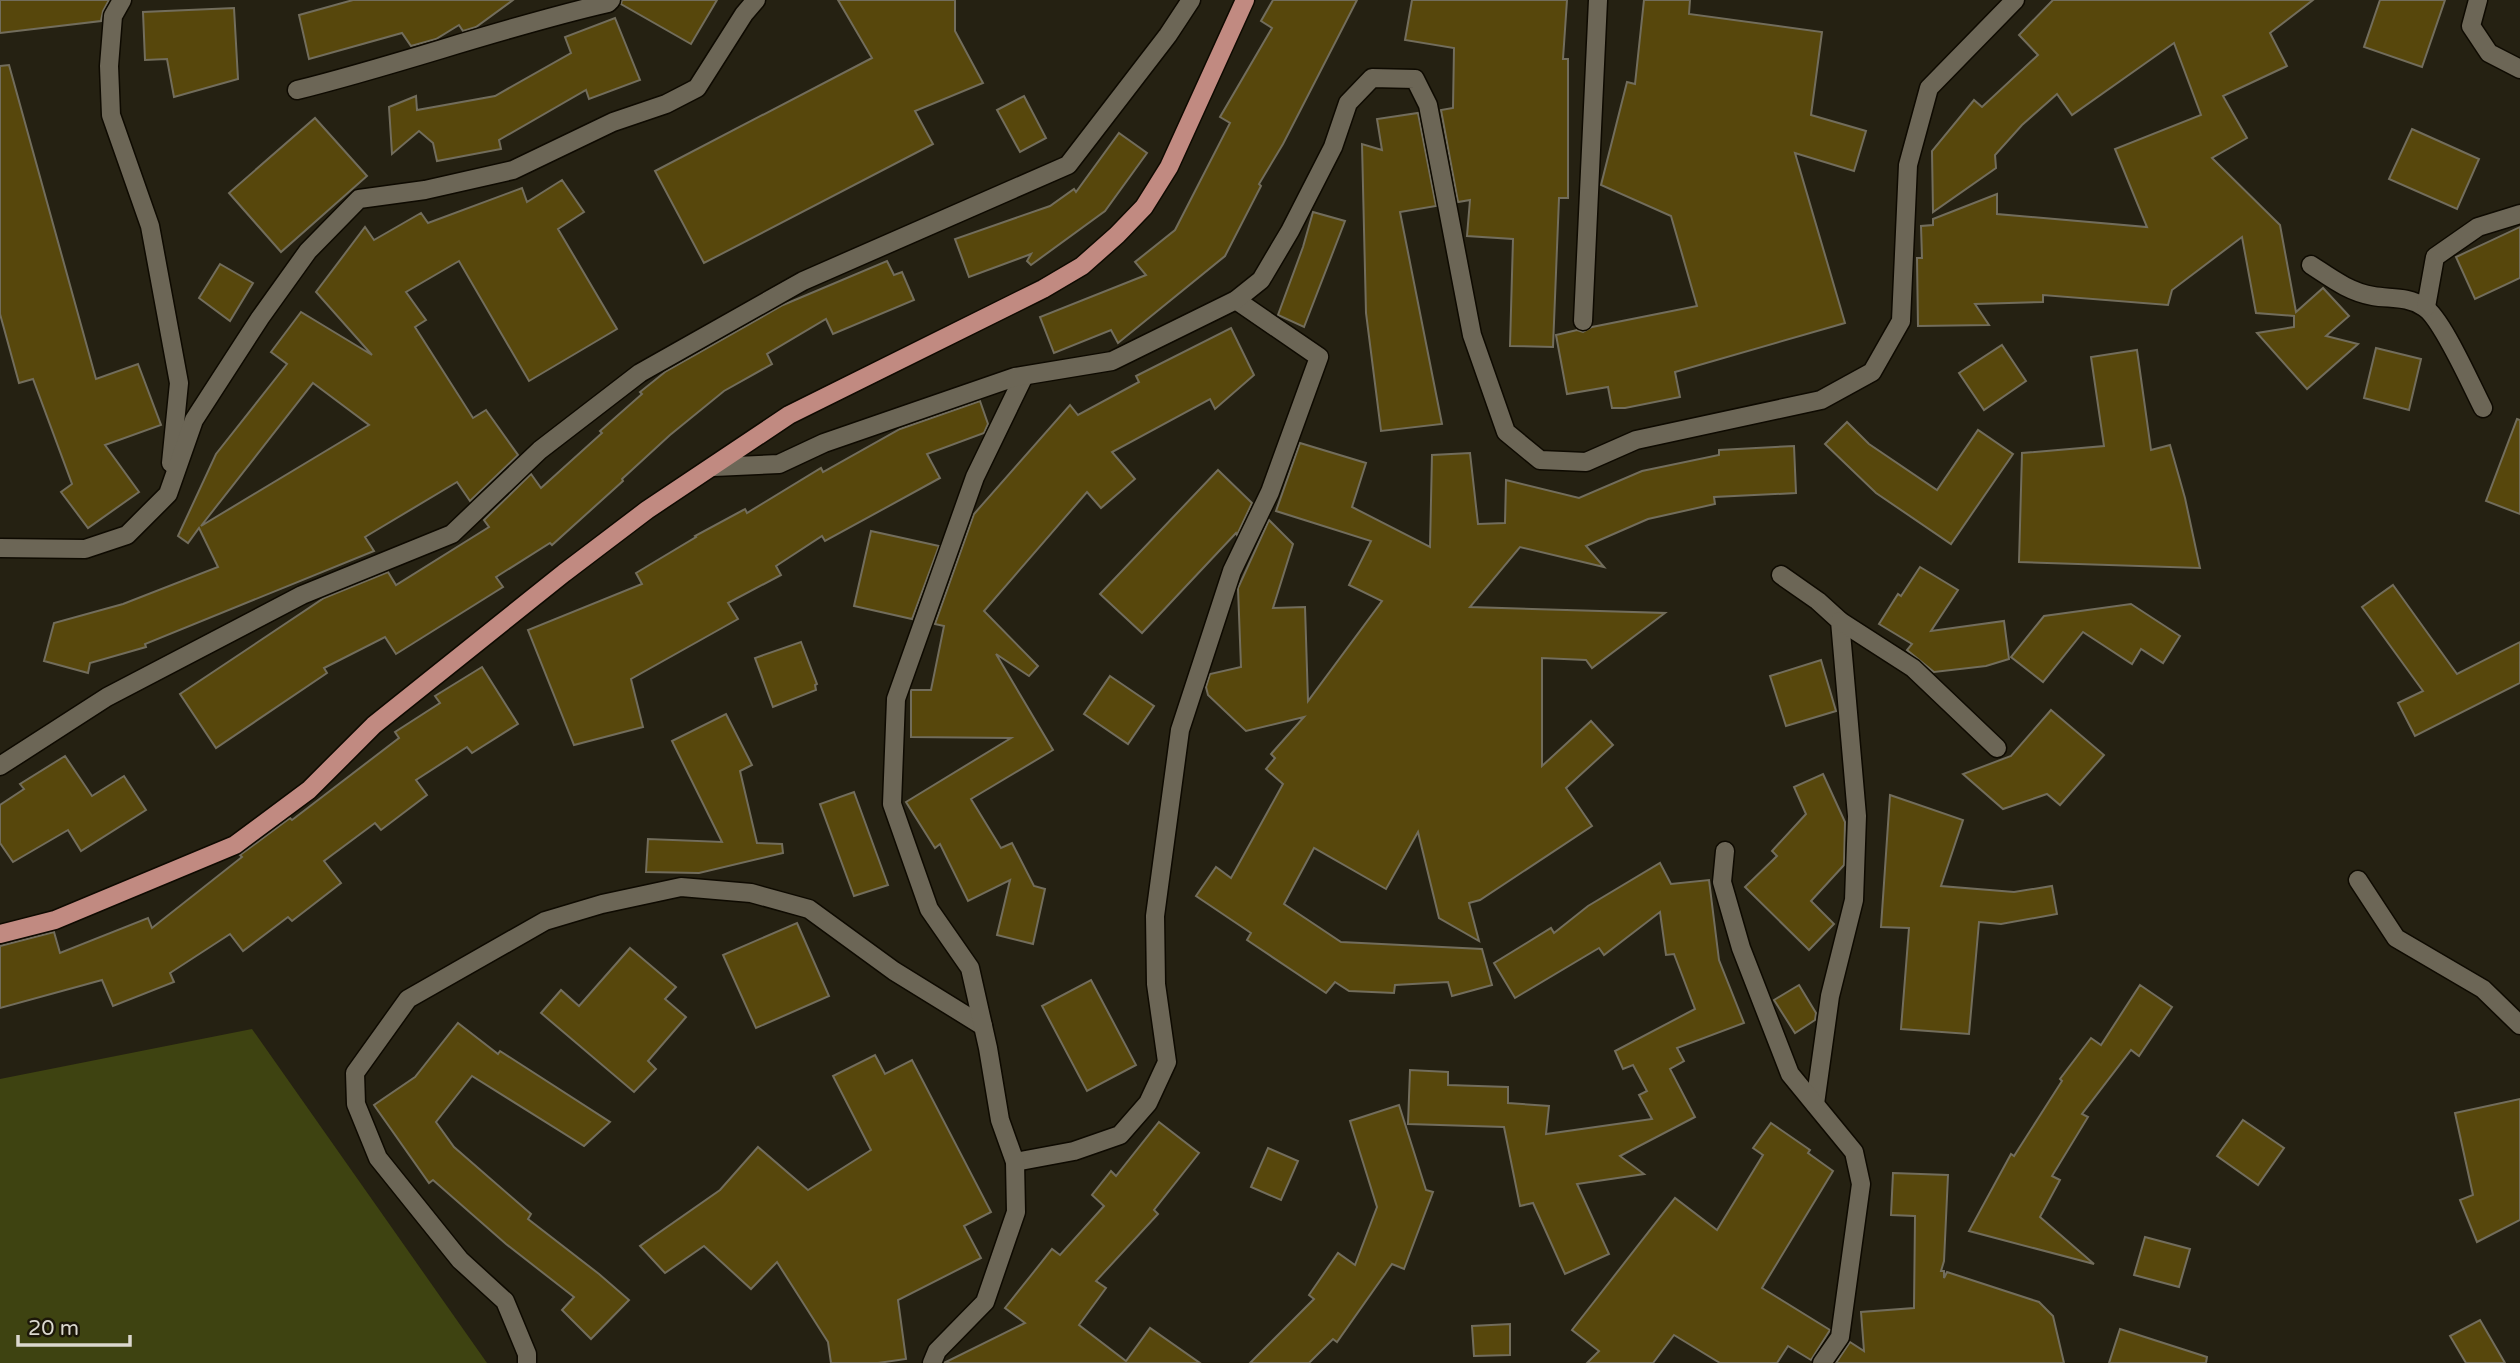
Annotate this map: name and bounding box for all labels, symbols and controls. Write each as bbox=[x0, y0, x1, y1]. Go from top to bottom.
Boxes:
scale bar bbox=[18, 1304, 130, 1348]
text: 20 m bbox=[28, 1316, 79, 1341]

